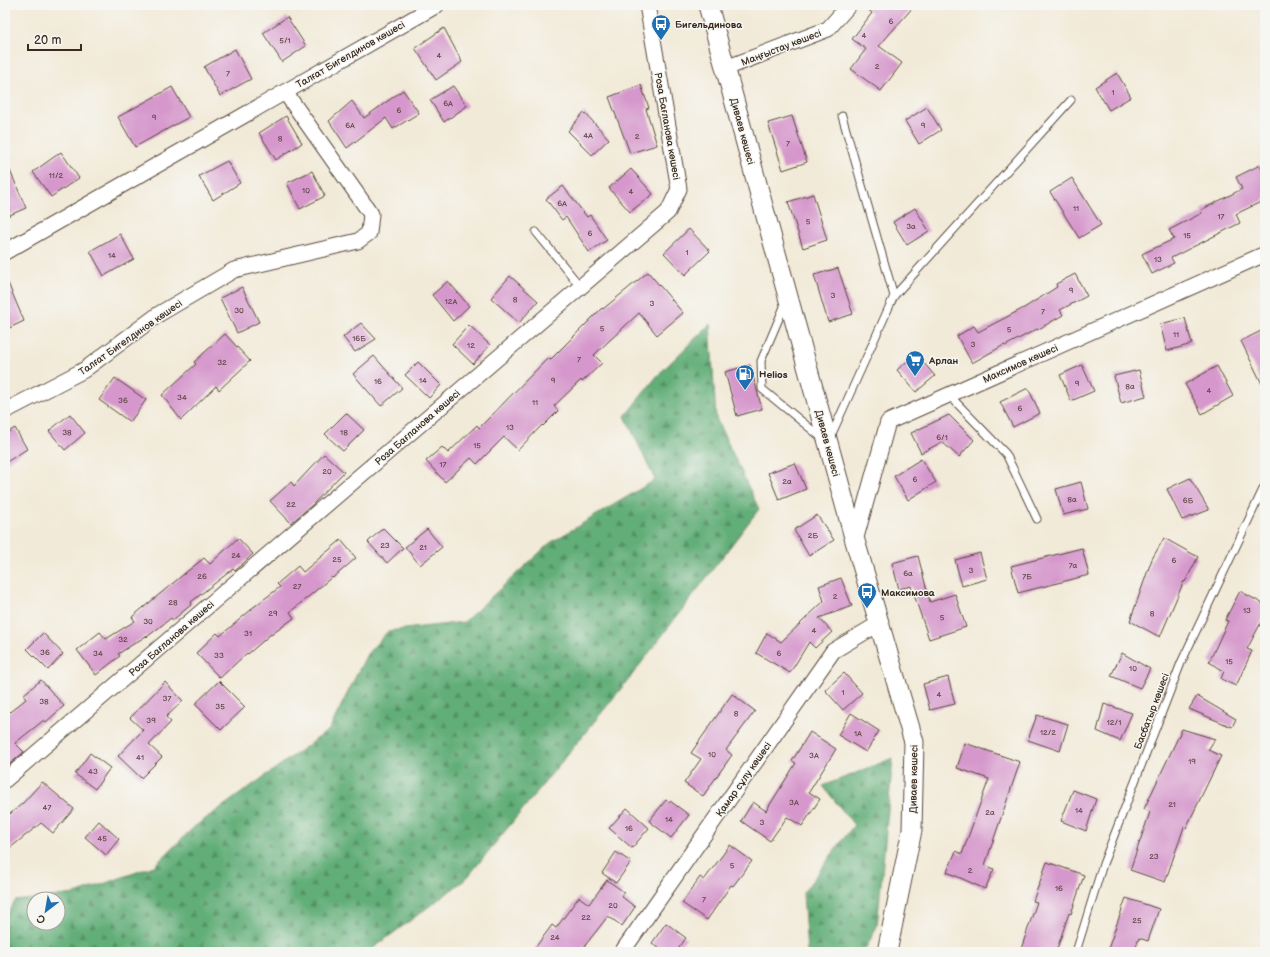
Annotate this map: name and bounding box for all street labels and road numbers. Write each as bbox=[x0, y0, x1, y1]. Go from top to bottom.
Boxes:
street label: Талғат Бигелдинов көшесі bbox=[294, 19, 407, 91]
street label: Маңғыстау көшесі bbox=[740, 27, 823, 69]
street label: Роза Бағланова көшесі bbox=[652, 71, 682, 181]
street label: Диваев көшесі bbox=[727, 97, 757, 166]
street label: Талғат Бигелдинов көшесі bbox=[77, 297, 185, 378]
street label: Максимов көшесі bbox=[981, 342, 1060, 386]
street label: Роза Бағланова көшесі bbox=[373, 387, 463, 468]
street label: Диваев көшесі bbox=[812, 409, 842, 478]
street label: Роза Бағланова көшесі bbox=[127, 598, 217, 679]
street label: Басбатыр көшесі bbox=[1132, 672, 1172, 751]
street label: Қамар сұлу көшесі bbox=[714, 740, 774, 819]
street label: Диваев көшесі bbox=[907, 745, 921, 813]

